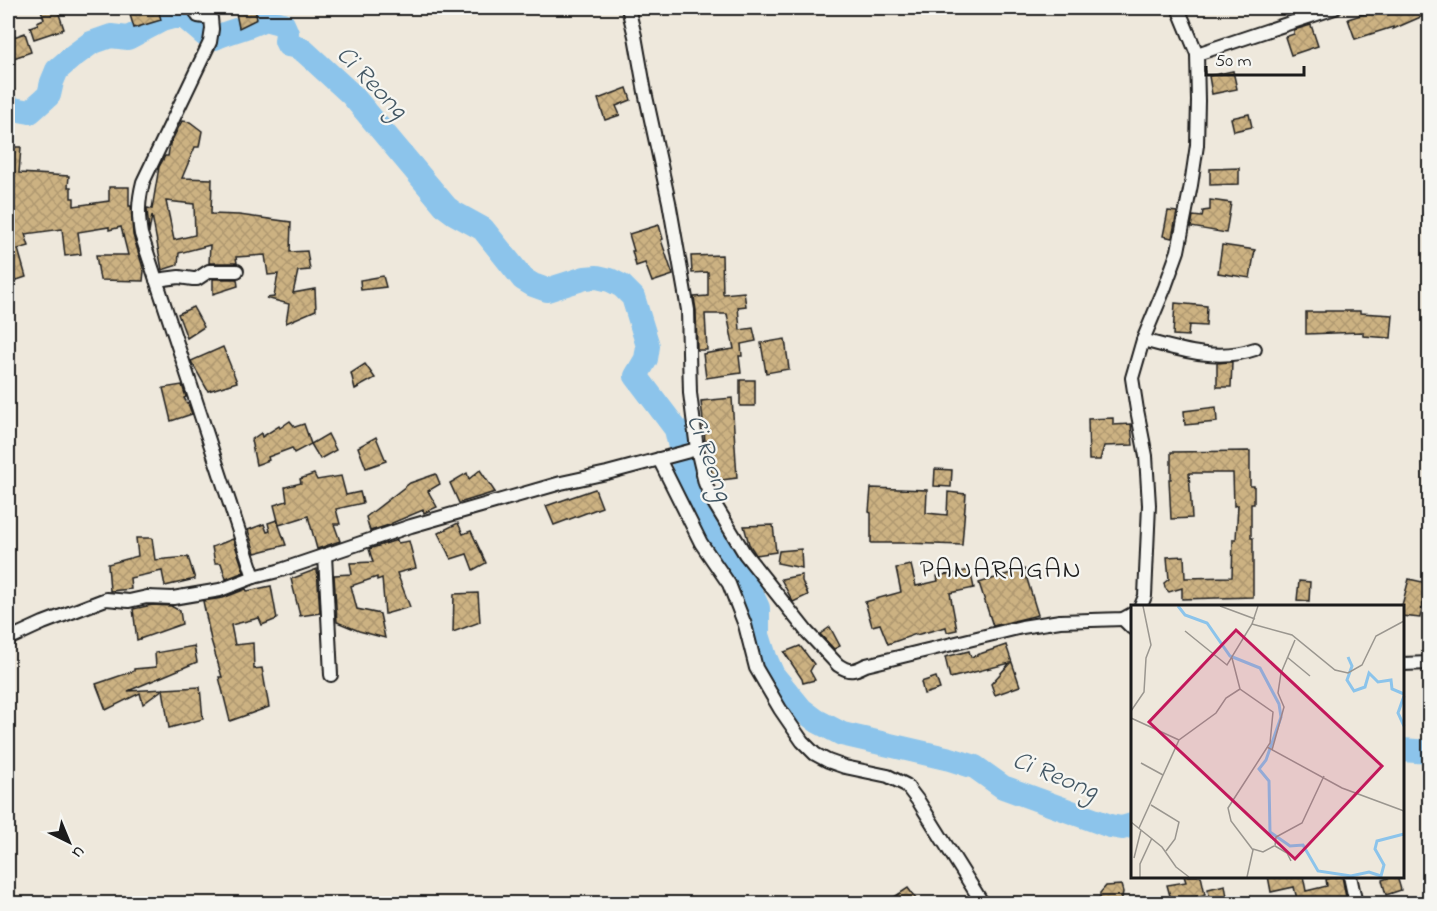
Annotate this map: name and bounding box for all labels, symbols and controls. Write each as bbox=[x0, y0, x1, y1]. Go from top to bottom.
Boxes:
water label: Ci Reong bbox=[326, 38, 417, 129]
scale bar bbox=[1206, 39, 1304, 77]
text: 50 m bbox=[1215, 49, 1252, 75]
water label: Ci Reong bbox=[675, 409, 742, 508]
district label: PANARAGAN bbox=[920, 551, 1082, 590]
inset map bbox=[1131, 605, 1404, 878]
water label: Ci Reong bbox=[1006, 742, 1105, 812]
north arrow bbox=[39, 812, 99, 872]
text: U bbox=[66, 839, 90, 864]

